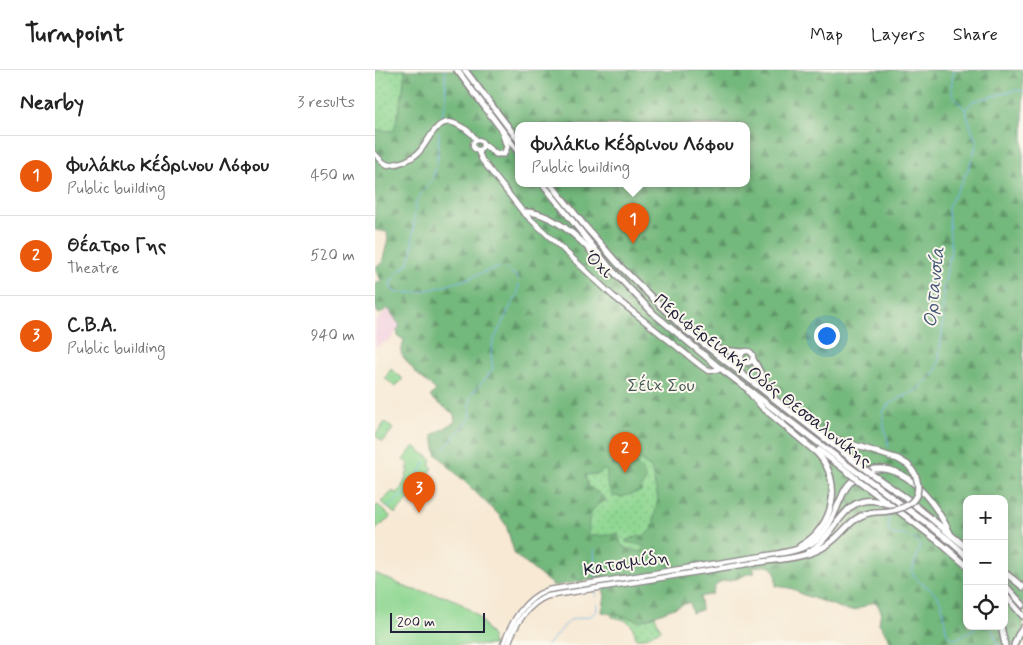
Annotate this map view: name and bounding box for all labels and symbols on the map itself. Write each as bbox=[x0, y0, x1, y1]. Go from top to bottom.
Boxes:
pin: 1 bbox=[617, 203, 649, 244]
street label: Όχι bbox=[579, 245, 618, 285]
water label: Ορτανσία bbox=[918, 245, 951, 329]
street label: Περιφερειακή Οδός Θεσσαλονίκης bbox=[649, 288, 876, 473]
your location bbox=[814, 323, 840, 349]
park label: Σέιχ Σου bbox=[627, 373, 695, 398]
pin: 2 bbox=[609, 432, 641, 473]
pin: 3 bbox=[403, 472, 435, 513]
street label: Κατσιμίδη bbox=[582, 545, 670, 583]
scale bar bbox=[390, 610, 485, 633]

